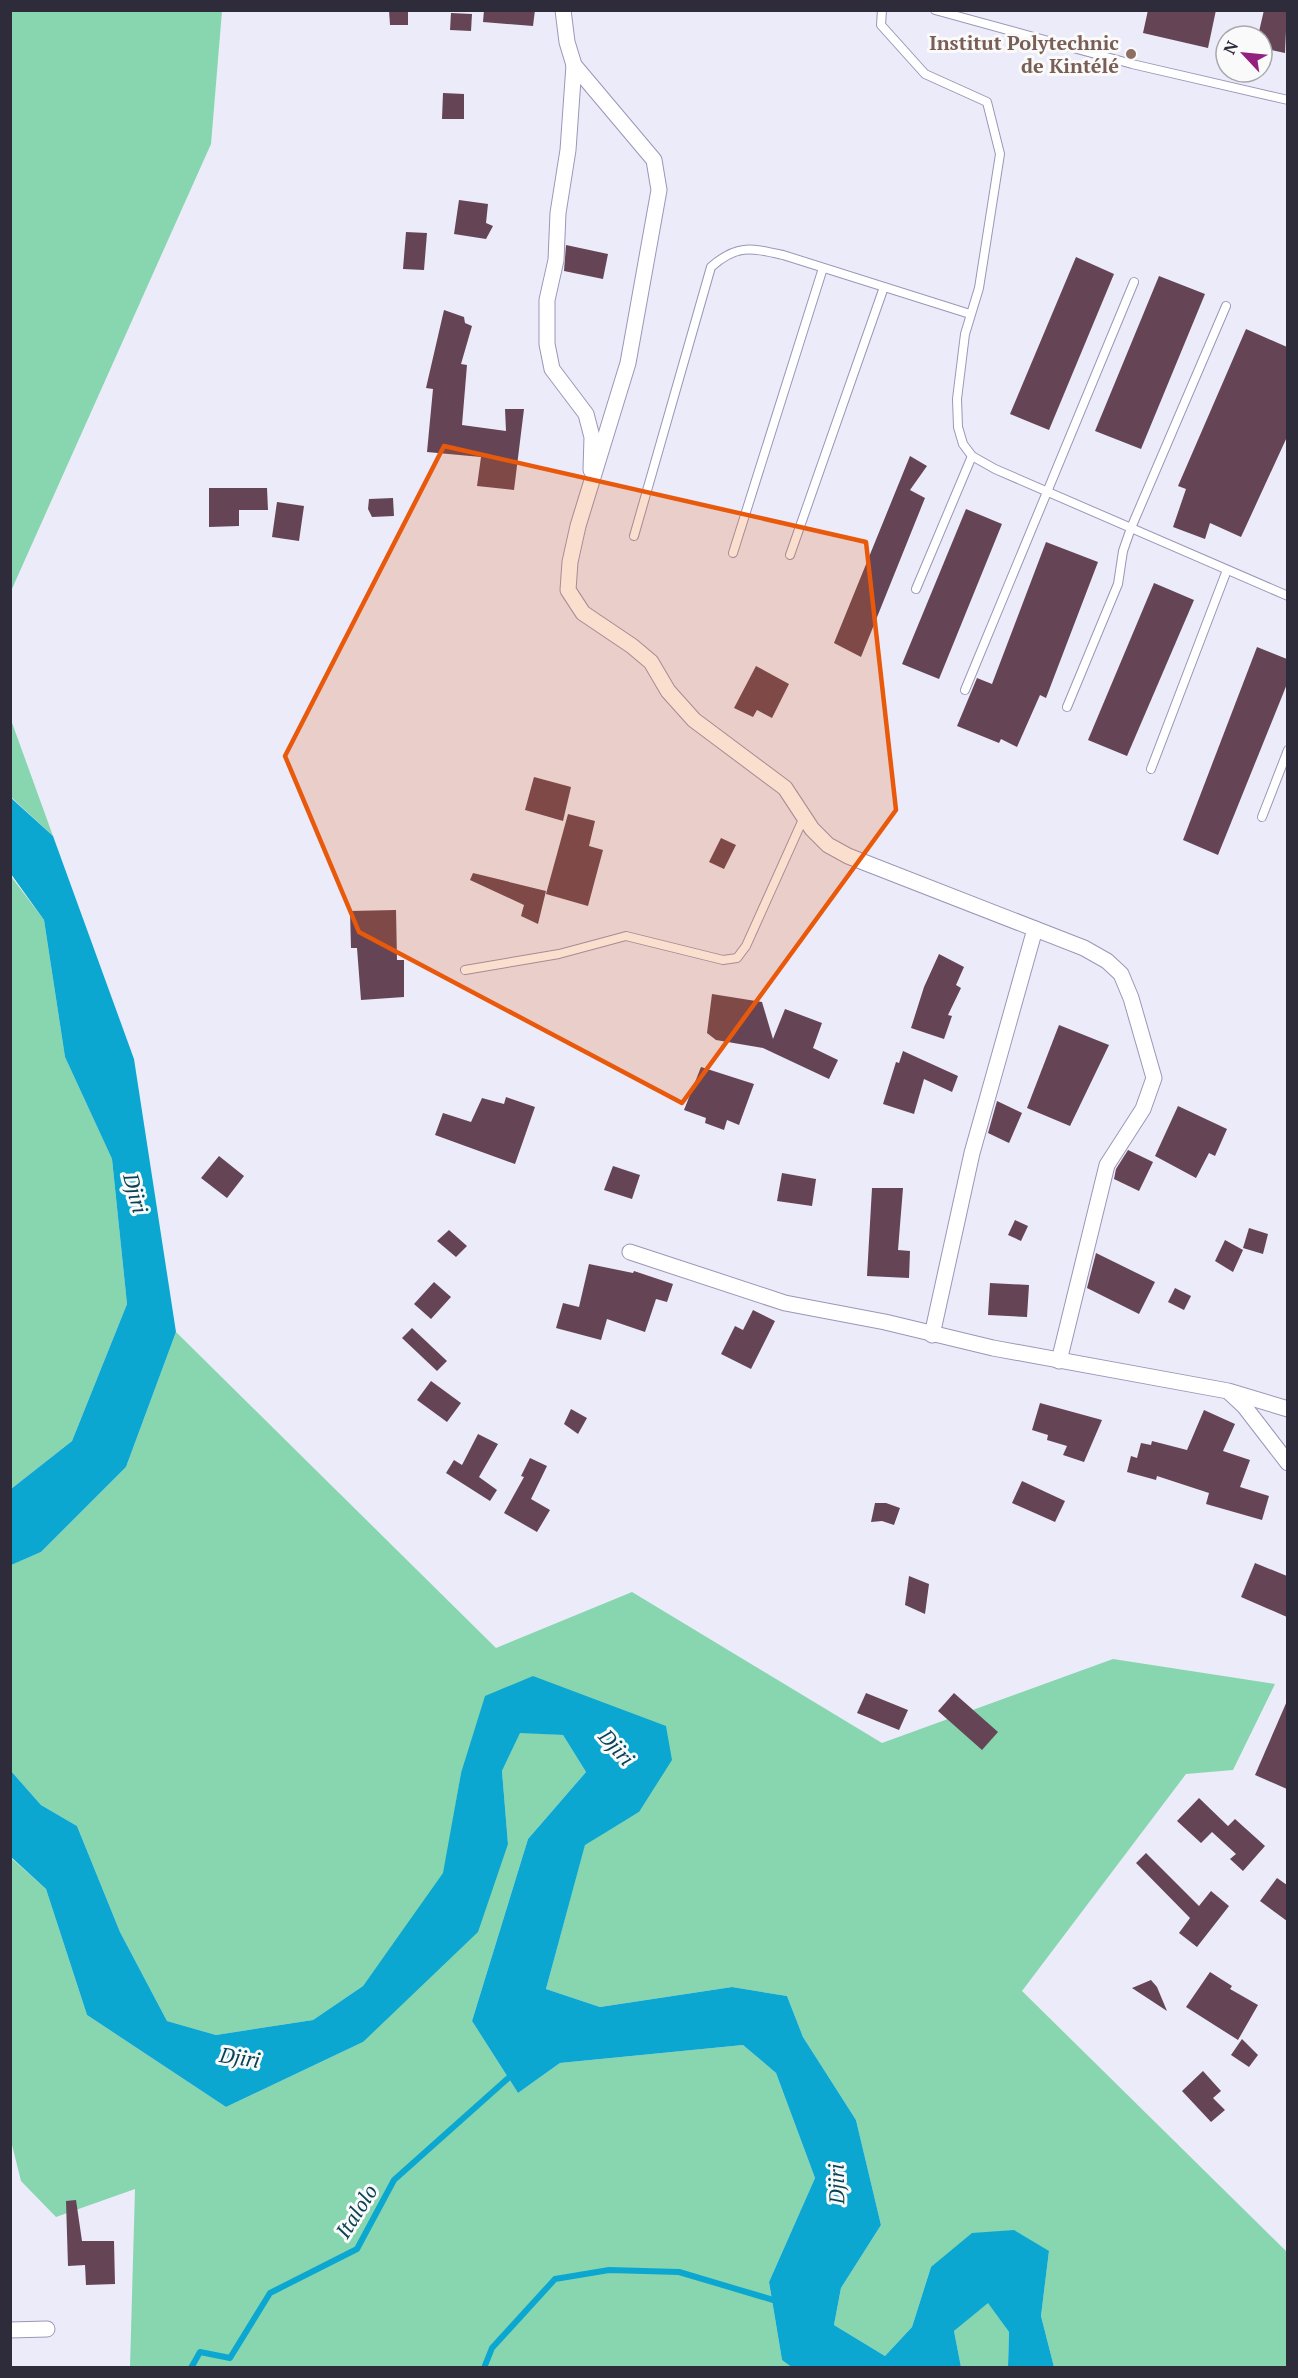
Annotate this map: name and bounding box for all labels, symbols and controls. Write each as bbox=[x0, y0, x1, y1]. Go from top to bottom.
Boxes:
north arrow bbox=[1214, 24, 1274, 84]
place label: Institut Polytechnic de Kintélé bbox=[929, 29, 1119, 79]
text: N bbox=[1218, 37, 1243, 58]
marker: Institut Polytechnic de Kintélé bbox=[1124, 47, 1138, 61]
water label: Djiri bbox=[117, 1169, 155, 1216]
water label: Djiri bbox=[592, 1722, 641, 1771]
water label: Djiri bbox=[217, 2040, 262, 2074]
water label: Djiri bbox=[822, 2163, 850, 2205]
water label: Italolo bbox=[328, 2179, 383, 2244]

